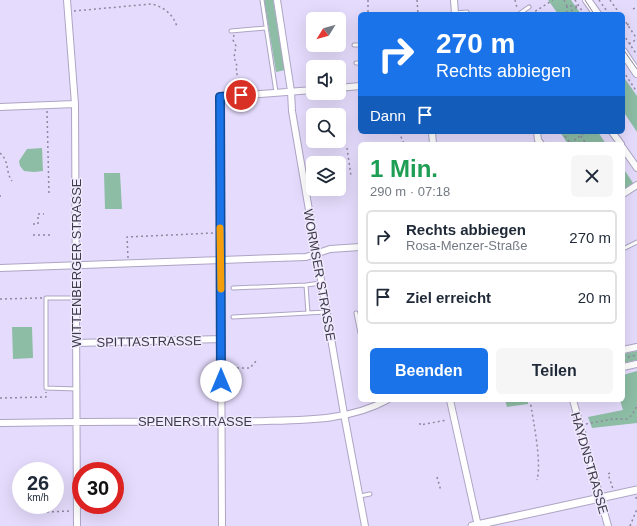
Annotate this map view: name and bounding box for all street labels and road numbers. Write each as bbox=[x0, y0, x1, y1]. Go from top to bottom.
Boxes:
street label: WITTENBERGER STRASSE bbox=[69, 178, 84, 348]
street label: WORMSER STRASSE bbox=[301, 208, 339, 343]
street label: SPITTASTRASSE bbox=[96, 333, 202, 350]
street label: HAYDNSTRASSE bbox=[568, 410, 611, 516]
street label: SPENERSTRASSE bbox=[138, 414, 252, 429]

